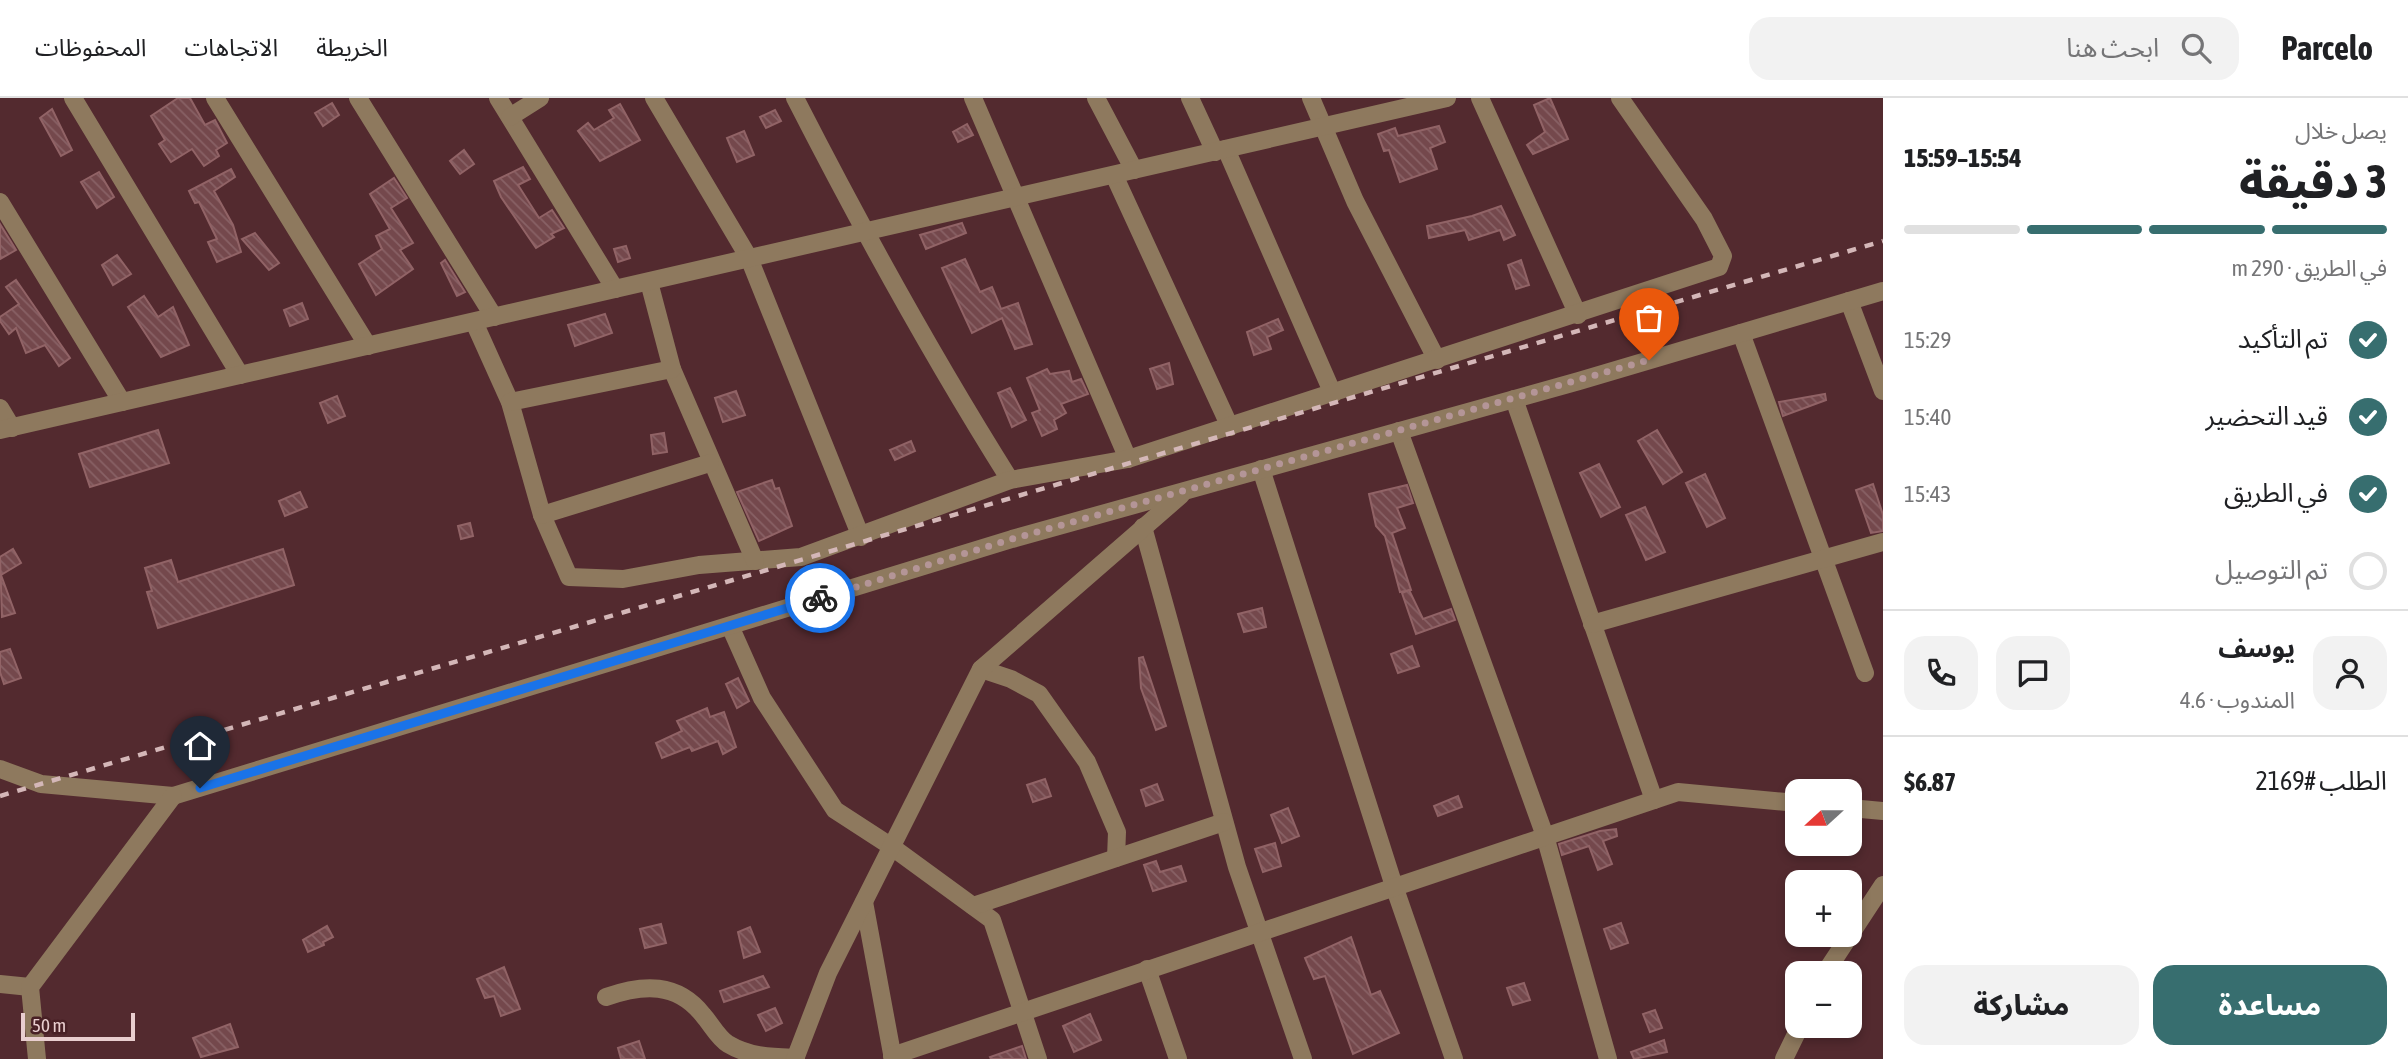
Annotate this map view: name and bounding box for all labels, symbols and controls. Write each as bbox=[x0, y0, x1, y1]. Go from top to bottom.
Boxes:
search box bbox=[1749, 17, 2239, 80]
icon: search bbox=[2177, 29, 2215, 67]
text: Parcelo bbox=[2281, 29, 2373, 67]
text: ابحث هنا bbox=[2066, 33, 2159, 63]
text: المحفوظات bbox=[35, 34, 146, 61]
text: الاتجاهات bbox=[184, 34, 278, 61]
text: الخريطة bbox=[316, 34, 388, 61]
text: يصل خلال bbox=[2295, 118, 2387, 144]
text: 15:54–15:59 bbox=[1904, 143, 2021, 173]
text: 3 دقيقة bbox=[2239, 155, 2387, 208]
text: في الطريق · 290 m bbox=[2232, 255, 2387, 281]
pin bbox=[1619, 288, 1679, 360]
icon: bag bbox=[1630, 299, 1668, 337]
icon: check bbox=[2349, 321, 2387, 359]
text: تم التأكيد bbox=[2238, 324, 2328, 354]
text: 15:29 bbox=[1904, 327, 1951, 353]
icon: check bbox=[2349, 398, 2387, 436]
text: قيد التحضير bbox=[2205, 401, 2328, 431]
text: 15:40 bbox=[1904, 404, 1951, 430]
icon: check bbox=[2349, 475, 2387, 513]
text: في الطريق bbox=[2224, 478, 2328, 508]
text: 15:43 bbox=[1904, 481, 1951, 507]
text: تم التوصيل bbox=[2215, 555, 2328, 585]
courier bbox=[785, 563, 855, 633]
icon: bike bbox=[801, 579, 839, 617]
text: يوسف bbox=[2218, 633, 2295, 663]
button: phone bbox=[1904, 636, 1978, 710]
button: chat bbox=[1996, 636, 2070, 710]
button: person bbox=[2313, 636, 2387, 710]
text: المندوب · 4.6 bbox=[2180, 687, 2295, 713]
pin bbox=[170, 716, 230, 788]
icon: home bbox=[181, 727, 219, 765]
text: الطلب #2169 bbox=[2255, 766, 2387, 796]
text: $6.87 bbox=[1904, 767, 1956, 797]
north arrow bbox=[1785, 779, 1862, 856]
map controls bbox=[1785, 779, 1862, 1038]
button: + bbox=[1785, 870, 1862, 947]
button: − bbox=[1785, 961, 1862, 1038]
button: مشاركة bbox=[1904, 965, 2139, 1045]
button: مساعدة bbox=[2153, 965, 2387, 1045]
scale bar bbox=[21, 1010, 135, 1042]
text: 50 m bbox=[32, 1014, 66, 1036]

